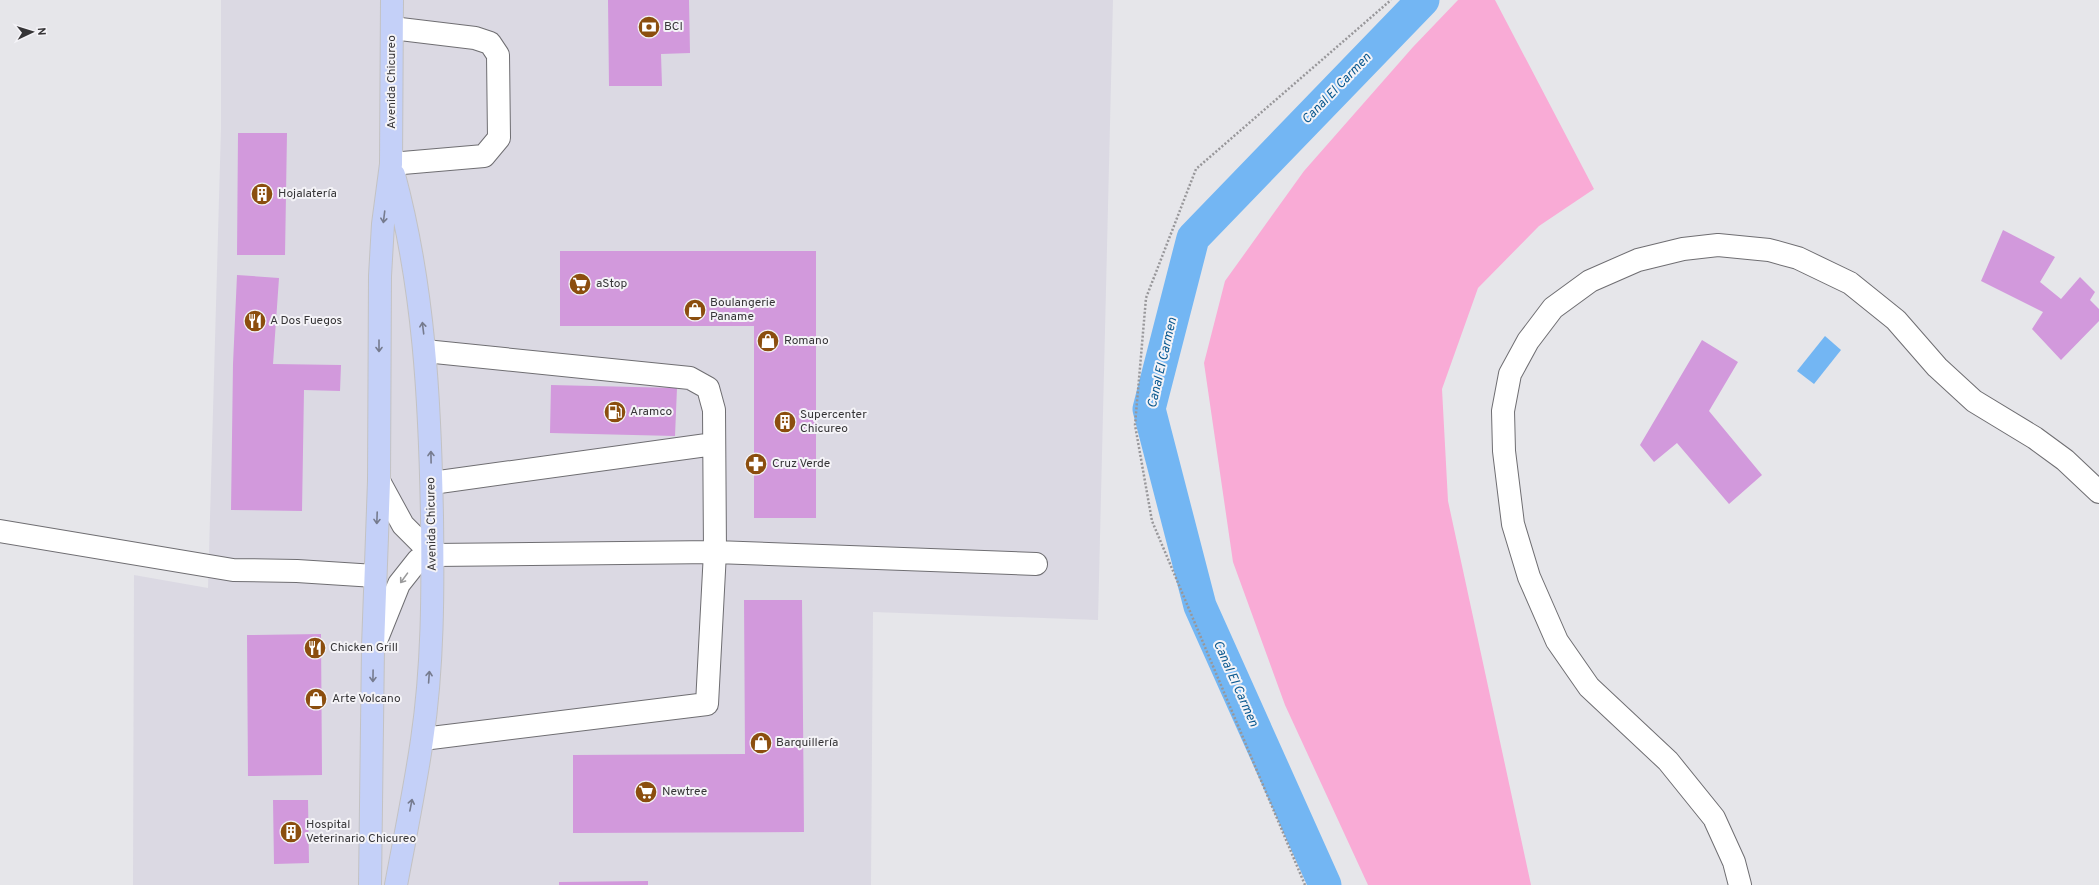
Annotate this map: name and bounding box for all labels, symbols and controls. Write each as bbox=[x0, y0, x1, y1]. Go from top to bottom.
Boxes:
north arrow bbox=[12, 12, 52, 52]
bank icon: BCI bbox=[636, 14, 662, 40]
place label: BCI bbox=[664, 19, 683, 35]
text: N bbox=[34, 27, 48, 36]
street label: Avenida Chicureo bbox=[384, 35, 400, 129]
water label: Canal El Carmen bbox=[1299, 50, 1375, 128]
building icon: Hojalatería bbox=[249, 181, 275, 207]
place label: Hojalatería bbox=[278, 186, 337, 202]
one-way arrow bbox=[381, 210, 388, 223]
supermarket icon: aStop bbox=[567, 271, 593, 297]
place label: aStop bbox=[596, 276, 627, 292]
place label: Boulangerie Paname bbox=[710, 295, 775, 325]
shop icon: Boulangerie Paname bbox=[682, 297, 708, 323]
restaurant icon: A Dos Fuegos bbox=[242, 308, 268, 334]
place label: A Dos Fuegos bbox=[270, 313, 342, 329]
water label: Canal El Carmen bbox=[1145, 316, 1181, 410]
one-way arrow bbox=[419, 322, 426, 335]
shop icon: Romano bbox=[755, 328, 781, 354]
place label: Romano bbox=[784, 333, 829, 349]
one-way arrow bbox=[375, 339, 383, 352]
fuel station icon: Aramco bbox=[602, 399, 628, 425]
place label: Aramco bbox=[630, 404, 672, 420]
place label: Supercenter Chicureo bbox=[800, 407, 867, 437]
building icon: Supercenter Chicureo bbox=[772, 409, 798, 435]
one-way arrow bbox=[427, 451, 435, 464]
pharmacy icon: Cruz Verde bbox=[743, 451, 769, 477]
place label: Cruz Verde bbox=[772, 456, 830, 472]
street label: Avenida Chicureo bbox=[423, 477, 441, 571]
one-way arrow bbox=[373, 511, 381, 524]
one-way arrow bbox=[399, 573, 408, 584]
restaurant icon: Chicken Grill bbox=[302, 635, 328, 661]
water label: Canal El Carmen bbox=[1209, 638, 1261, 730]
place label: Chicken Grill bbox=[330, 640, 398, 656]
one-way arrow bbox=[369, 669, 377, 682]
one-way arrow bbox=[425, 671, 432, 684]
shop icon: Arte Volcano bbox=[303, 686, 329, 712]
place label: Arte Volcano bbox=[332, 691, 401, 707]
shop icon: Barquillería bbox=[748, 730, 774, 756]
place label: Barquillería bbox=[776, 735, 838, 751]
supermarket icon: Newtree bbox=[633, 779, 659, 805]
place label: Newtree bbox=[662, 784, 707, 800]
one-way arrow bbox=[407, 799, 415, 812]
place label: Hospital Veterinario Chicureo bbox=[306, 817, 416, 847]
building icon: Hospital Veterinario Chicureo bbox=[278, 819, 304, 845]

